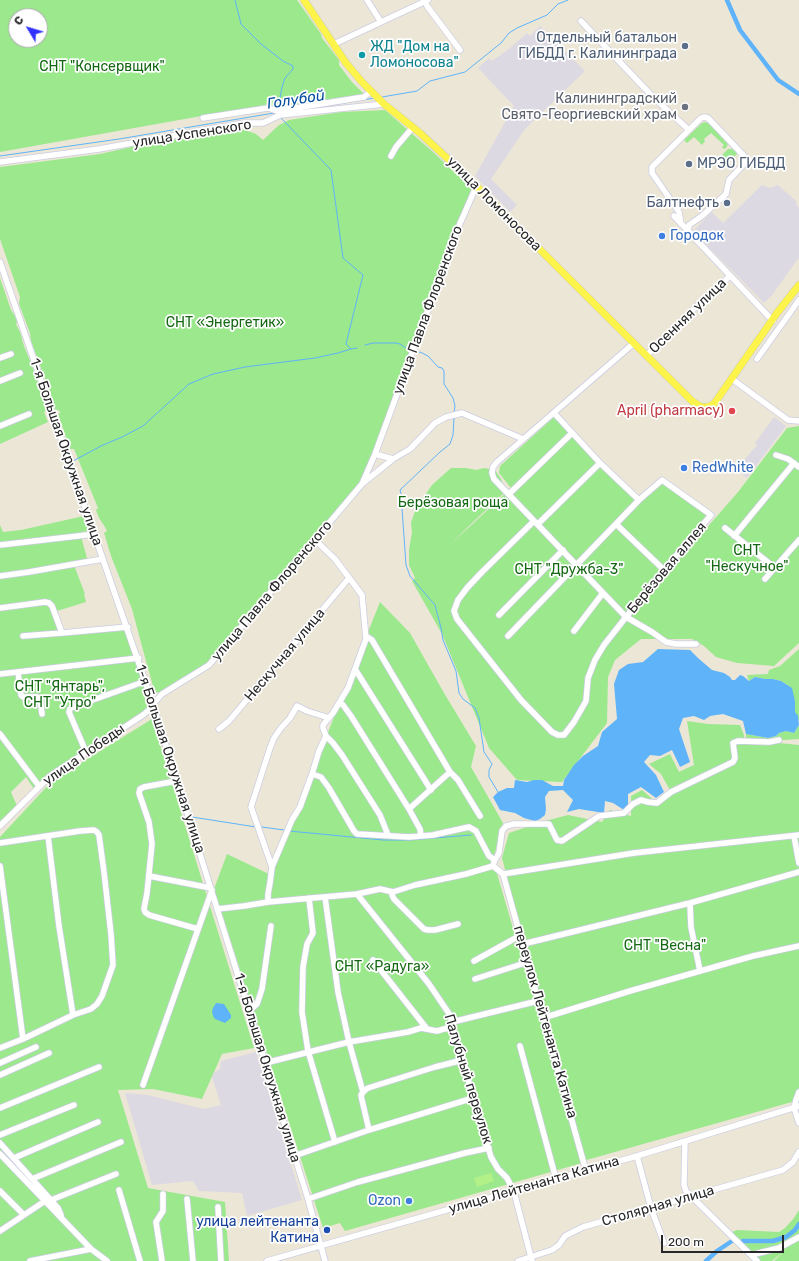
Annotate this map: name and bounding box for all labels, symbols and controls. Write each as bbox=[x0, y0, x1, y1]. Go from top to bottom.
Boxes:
north arrow bbox=[8, 8, 48, 48]
text: С bbox=[11, 14, 26, 28]
place label: Отдельный батальон ГИБДД г. Калининграда bbox=[518, 30, 677, 62]
place label: ЖД "Дом на Ломоносова" bbox=[370, 39, 459, 72]
marker: Отдельный батальон ГИБДД г. Калининграда bbox=[680, 41, 690, 51]
marker: ЖД "Дом на Ломоносова" bbox=[357, 50, 367, 60]
park label: СНТ "Консервщик" bbox=[39, 59, 165, 75]
water label: Голубой bbox=[266, 87, 326, 113]
place label: Калининградский Свято-Георгиевский храм bbox=[501, 91, 677, 124]
marker: Калининградский Свято-Георгиевский храм bbox=[680, 102, 690, 112]
street label: улица Успенского bbox=[131, 116, 253, 152]
street label: улица Ломоносова bbox=[443, 153, 545, 255]
place label: МРЭО ГИБДД bbox=[697, 156, 785, 172]
marker: МРЭО ГИБДД bbox=[684, 159, 694, 169]
place label: Балтнефть bbox=[646, 195, 719, 211]
marker: Балтнефть bbox=[722, 198, 732, 208]
street label: улица Павла Флоренского bbox=[390, 223, 466, 397]
place label: Городок bbox=[670, 228, 724, 244]
marker: Городок bbox=[657, 231, 667, 241]
street label: Осенняя улица bbox=[646, 275, 730, 357]
park label: СНТ «Энергетик» bbox=[166, 315, 284, 331]
street label: 1-я Большая Окружная улица bbox=[26, 356, 106, 548]
place label: April (pharmacy) bbox=[617, 403, 724, 419]
marker: April (pharmacy) bbox=[727, 406, 737, 416]
place label: RedWhite bbox=[692, 460, 754, 476]
marker: RedWhite bbox=[679, 463, 689, 473]
park label: Берёзовая роща bbox=[398, 495, 508, 511]
street label: улица Павла Флоренского bbox=[208, 517, 336, 665]
street label: Берёзовая аллея bbox=[624, 519, 710, 617]
park label: СНТ "Нескучное" bbox=[706, 543, 788, 576]
park label: СНТ "Дружба-3" bbox=[515, 562, 623, 578]
street label: Нескучная улица bbox=[241, 605, 329, 705]
street label: 1-я Большая Окружная улица bbox=[132, 663, 208, 855]
park label: СНТ "Янтарь", СНТ "Утро" bbox=[15, 679, 105, 712]
street label: улица Победы bbox=[40, 721, 128, 789]
street label: переулок Лейтенанта Катина bbox=[509, 924, 581, 1120]
park label: СНТ "Весна" bbox=[624, 938, 706, 954]
park label: СНТ «Радуга» bbox=[335, 959, 429, 975]
street label: 1-я Большая Окружная улица bbox=[230, 971, 304, 1165]
street label: Палубный переулок bbox=[440, 1012, 496, 1146]
street label: улица Лейтенанта Катина bbox=[447, 1153, 621, 1217]
street label: Столярная улица bbox=[600, 1182, 716, 1230]
place label: Ozon bbox=[368, 1193, 401, 1209]
marker: Ozon bbox=[404, 1196, 414, 1206]
place label: улица лейтенанта Катина bbox=[196, 1214, 319, 1246]
marker: улица лейтенанта Катина bbox=[322, 1225, 332, 1235]
scale bar bbox=[663, 1227, 786, 1253]
text: 200 m bbox=[668, 1235, 704, 1249]

